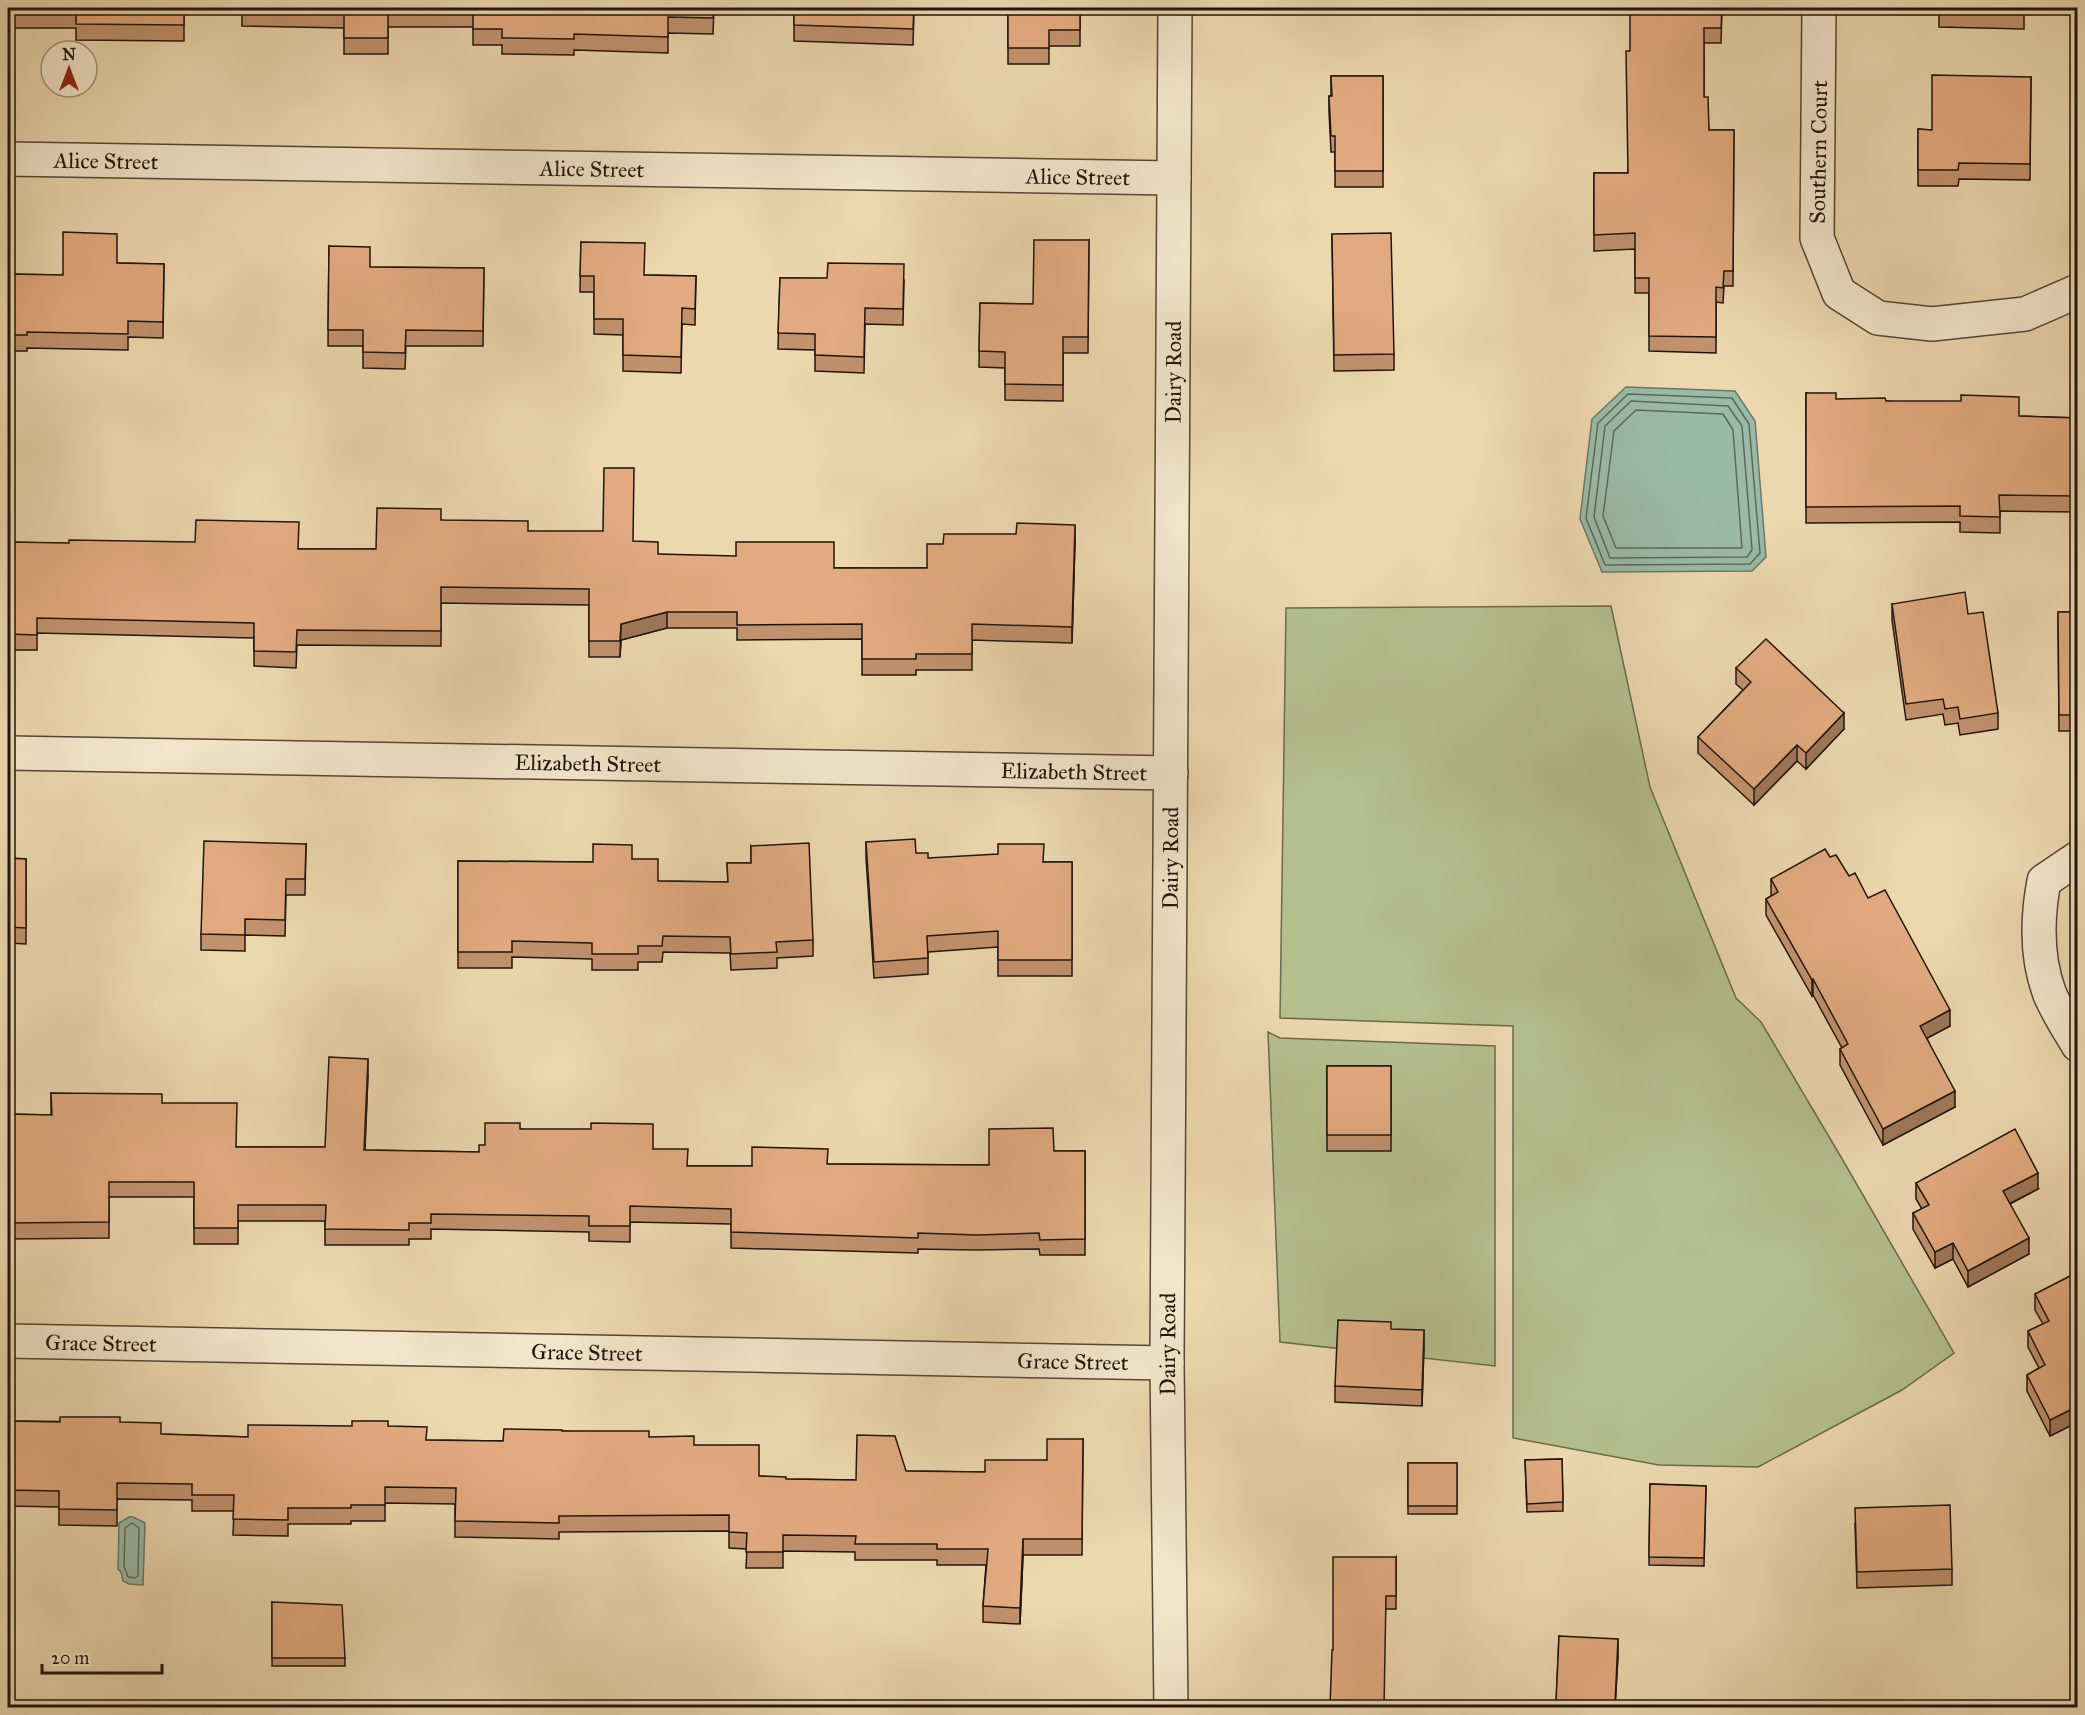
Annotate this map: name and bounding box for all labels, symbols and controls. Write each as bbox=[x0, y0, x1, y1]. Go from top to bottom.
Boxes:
north arrow bbox=[39, 39, 99, 99]
text: N bbox=[62, 45, 76, 64]
street label: Southern Court bbox=[1804, 80, 1833, 224]
street label: Alice Street bbox=[52, 147, 159, 175]
street label: Alice Street bbox=[538, 155, 645, 183]
street label: Alice Street bbox=[1024, 163, 1131, 191]
street label: Dairy Road bbox=[1160, 320, 1187, 424]
street label: Elizabeth Street bbox=[514, 749, 662, 778]
street label: Elizabeth Street bbox=[1000, 757, 1148, 787]
street label: Dairy Road bbox=[1157, 806, 1184, 910]
street label: Dairy Road bbox=[1154, 1292, 1181, 1396]
street label: Grace Street bbox=[45, 1329, 157, 1358]
street label: Grace Street bbox=[531, 1338, 643, 1367]
street label: Grace Street bbox=[1017, 1347, 1129, 1376]
scale bar bbox=[42, 1637, 162, 1675]
text: 20 m bbox=[51, 1647, 89, 1669]

